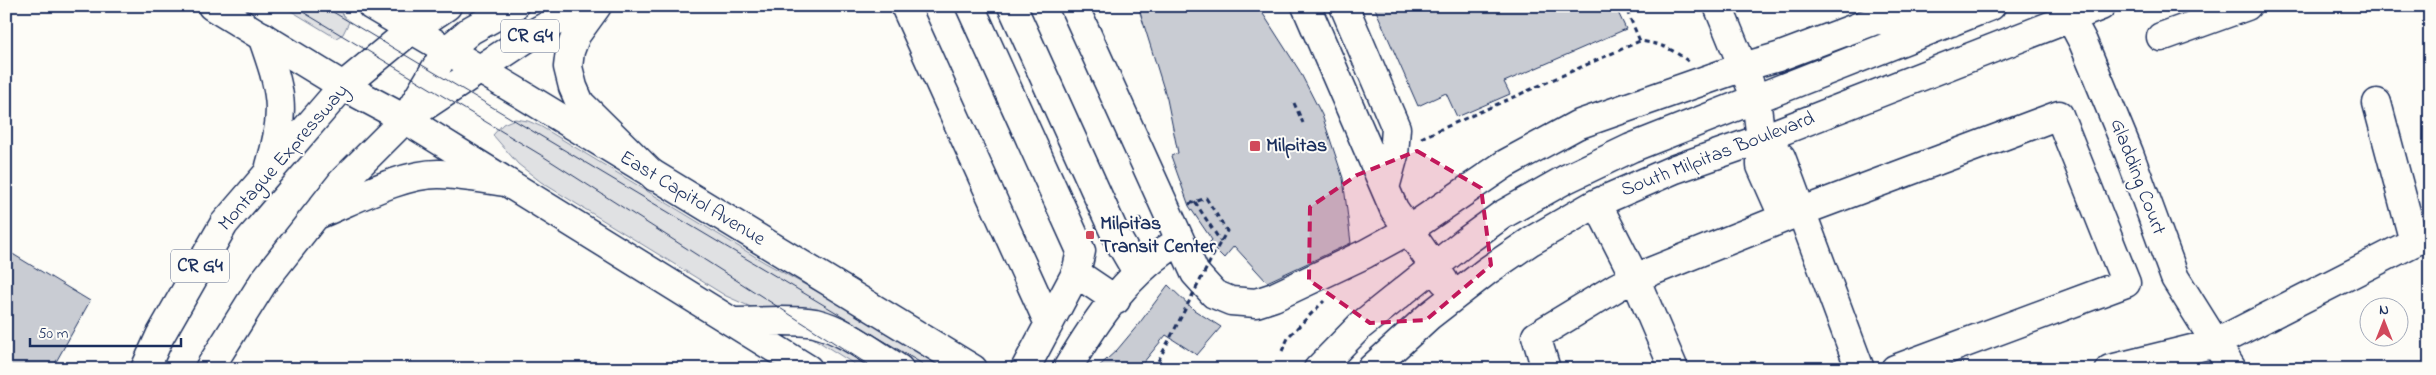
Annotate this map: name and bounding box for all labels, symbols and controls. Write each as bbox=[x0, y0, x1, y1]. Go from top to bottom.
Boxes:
road number: CR G4 bbox=[501, 20, 559, 52]
street label: Montague Expressway bbox=[212, 78, 357, 239]
street label: South Milpitas Boulevard bbox=[1617, 105, 1819, 205]
street label: Gladding Court bbox=[2101, 115, 2173, 240]
place label: Milpitas bbox=[1266, 132, 1327, 161]
marker: Milpitas bbox=[1248, 139, 1262, 153]
street label: East Capitol Avenue bbox=[613, 144, 771, 254]
place label: Milpitas Transit Center bbox=[1100, 210, 1216, 262]
marker: Milpitas Transit Center bbox=[1084, 229, 1096, 241]
road number: CR G4 bbox=[171, 250, 229, 282]
north arrow bbox=[2358, 298, 2408, 348]
text: N bbox=[2379, 300, 2389, 321]
scale bar bbox=[30, 315, 181, 347]
text: 50 m bbox=[38, 323, 69, 345]

